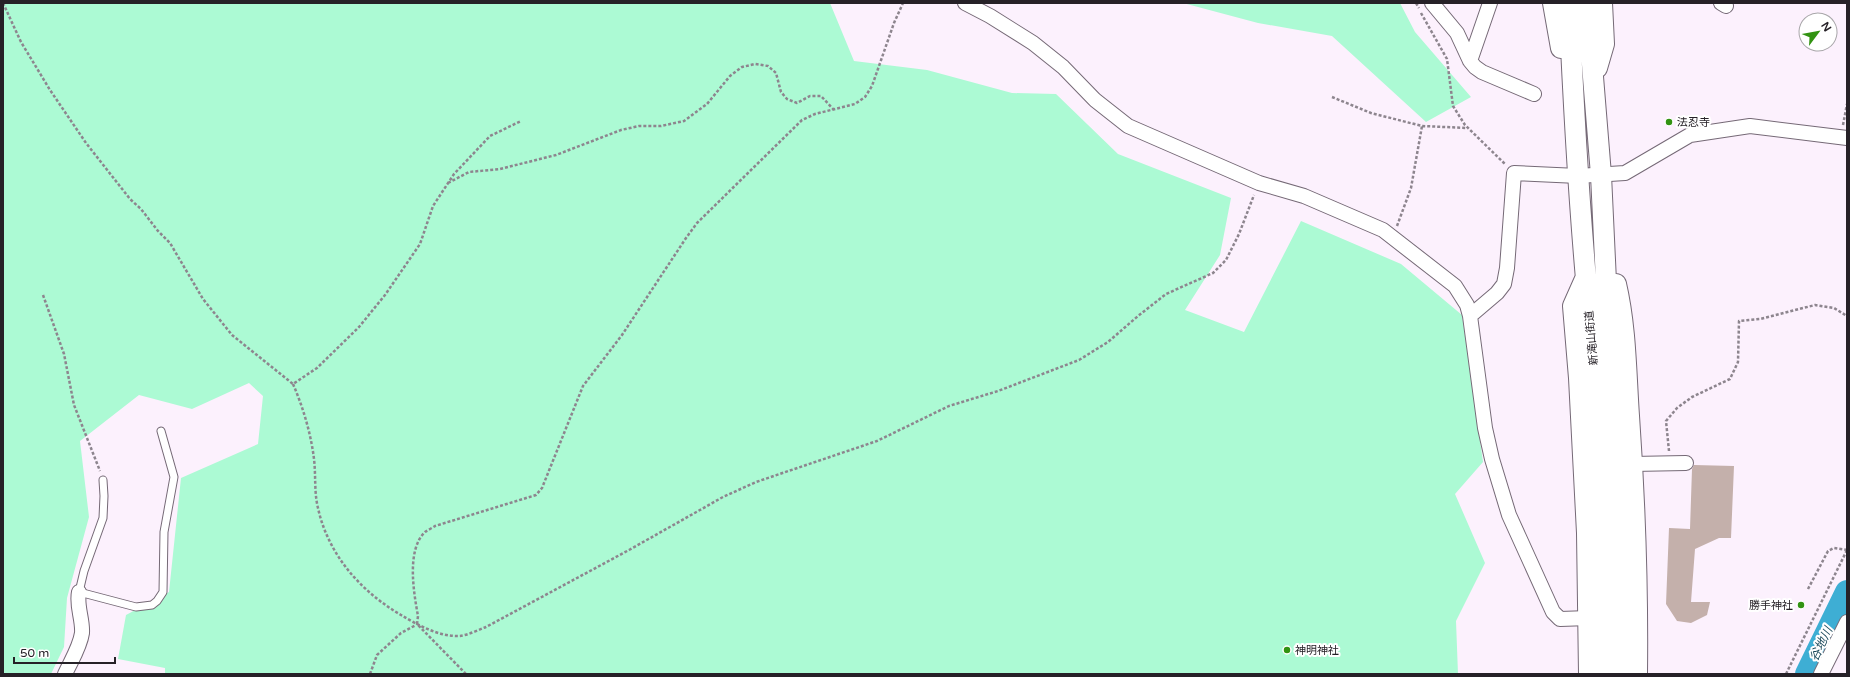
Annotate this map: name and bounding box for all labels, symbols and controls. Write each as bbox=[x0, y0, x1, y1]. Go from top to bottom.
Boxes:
north arrow bbox=[1798, 12, 1838, 52]
text: N bbox=[1818, 20, 1834, 34]
place label: 法忍寺 bbox=[1677, 116, 1710, 129]
marker: 法忍寺 bbox=[1664, 117, 1674, 127]
street label: 新滝山街道 bbox=[1583, 310, 1600, 366]
place label: 勝手神社 bbox=[1749, 599, 1793, 612]
marker: 勝手神社 bbox=[1796, 600, 1806, 610]
water label: 谷地川 bbox=[1807, 623, 1836, 663]
scale bar bbox=[14, 639, 115, 665]
place label: 神明神社 bbox=[1295, 644, 1339, 657]
marker: 神明神社 bbox=[1282, 645, 1292, 655]
text: 50 m bbox=[20, 646, 49, 660]

